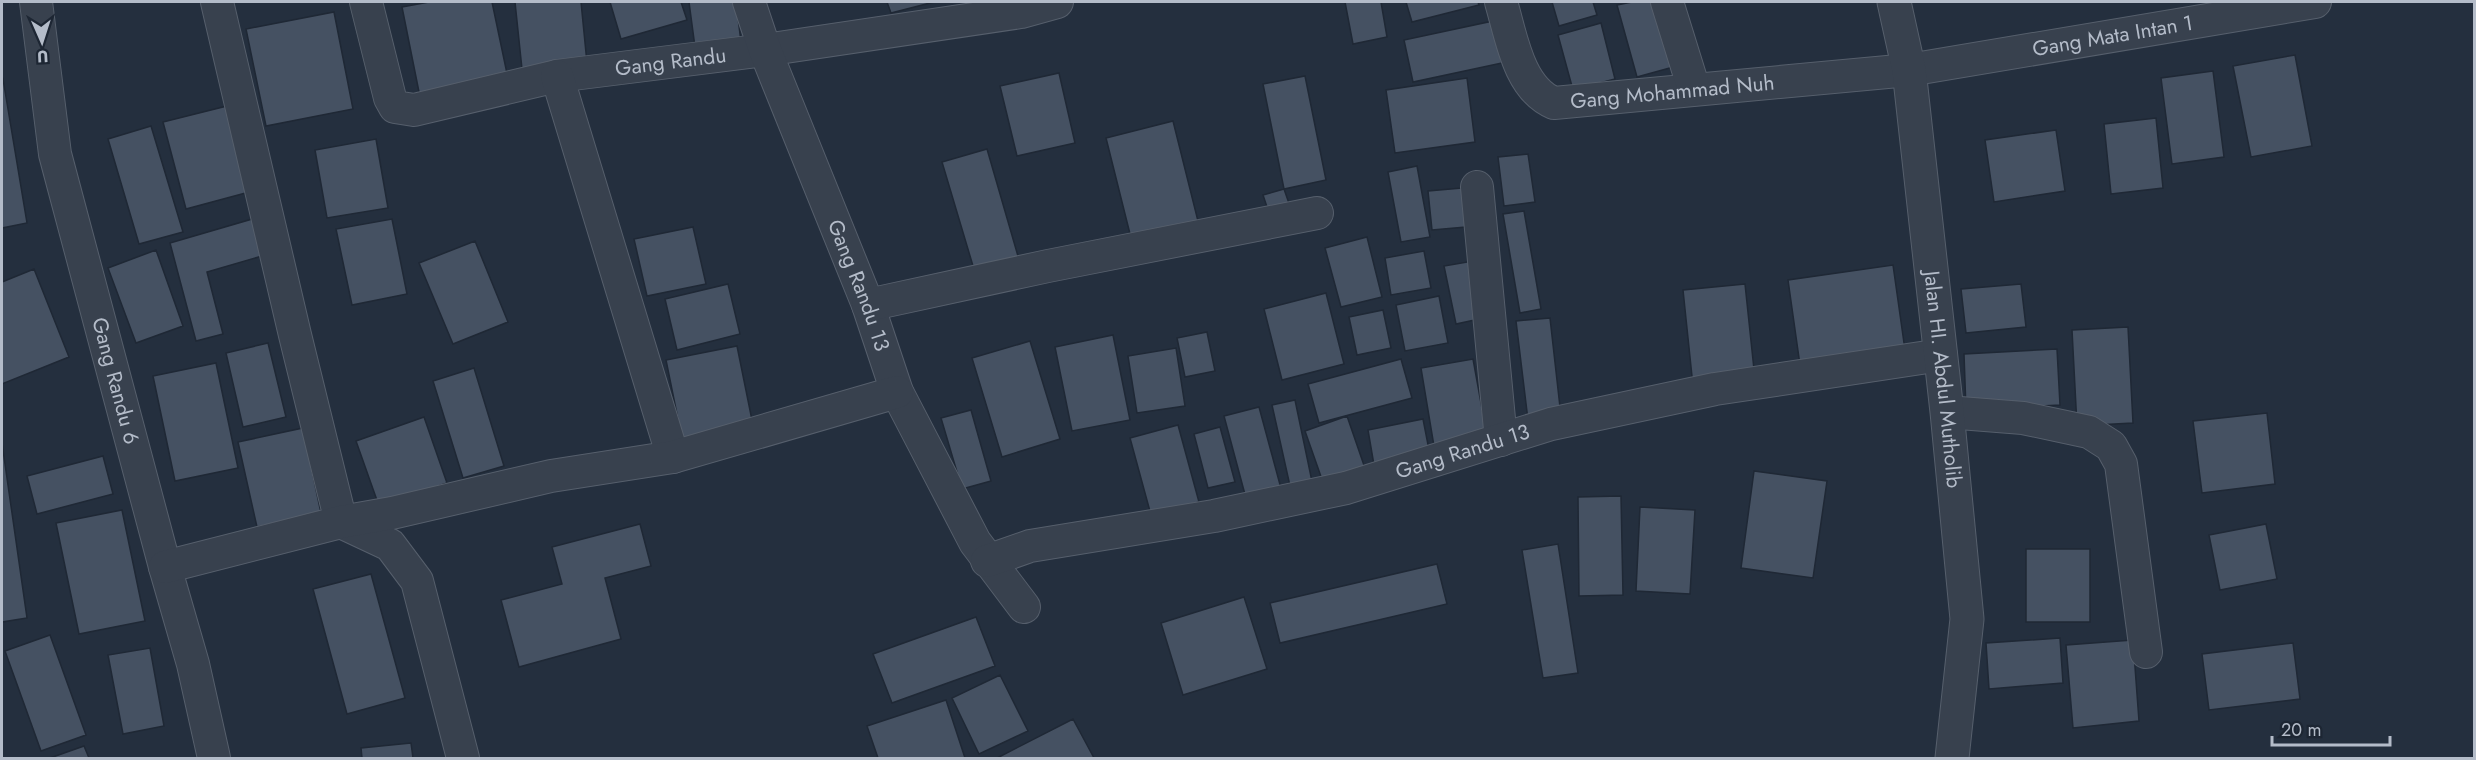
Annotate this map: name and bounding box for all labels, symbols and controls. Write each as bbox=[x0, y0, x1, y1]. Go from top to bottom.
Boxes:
street label: Gang Mata Intan 1 bbox=[2030, 8, 2195, 64]
north arrow bbox=[12, 12, 72, 72]
street label: Gang Randu bbox=[613, 40, 728, 84]
text: U bbox=[37, 45, 49, 68]
street label: Gang Mohammad Nuh bbox=[1569, 68, 1776, 116]
street label: Gang Randu 13 bbox=[820, 215, 897, 355]
street label: Jalan HI. Abdul Mutholib bbox=[1916, 266, 1969, 489]
street label: Gang Randu 6 bbox=[84, 314, 147, 448]
street label: Gang Randu 13 bbox=[1392, 417, 1533, 487]
scale bar bbox=[2272, 709, 2390, 747]
text: 20 m bbox=[2281, 717, 2321, 743]

